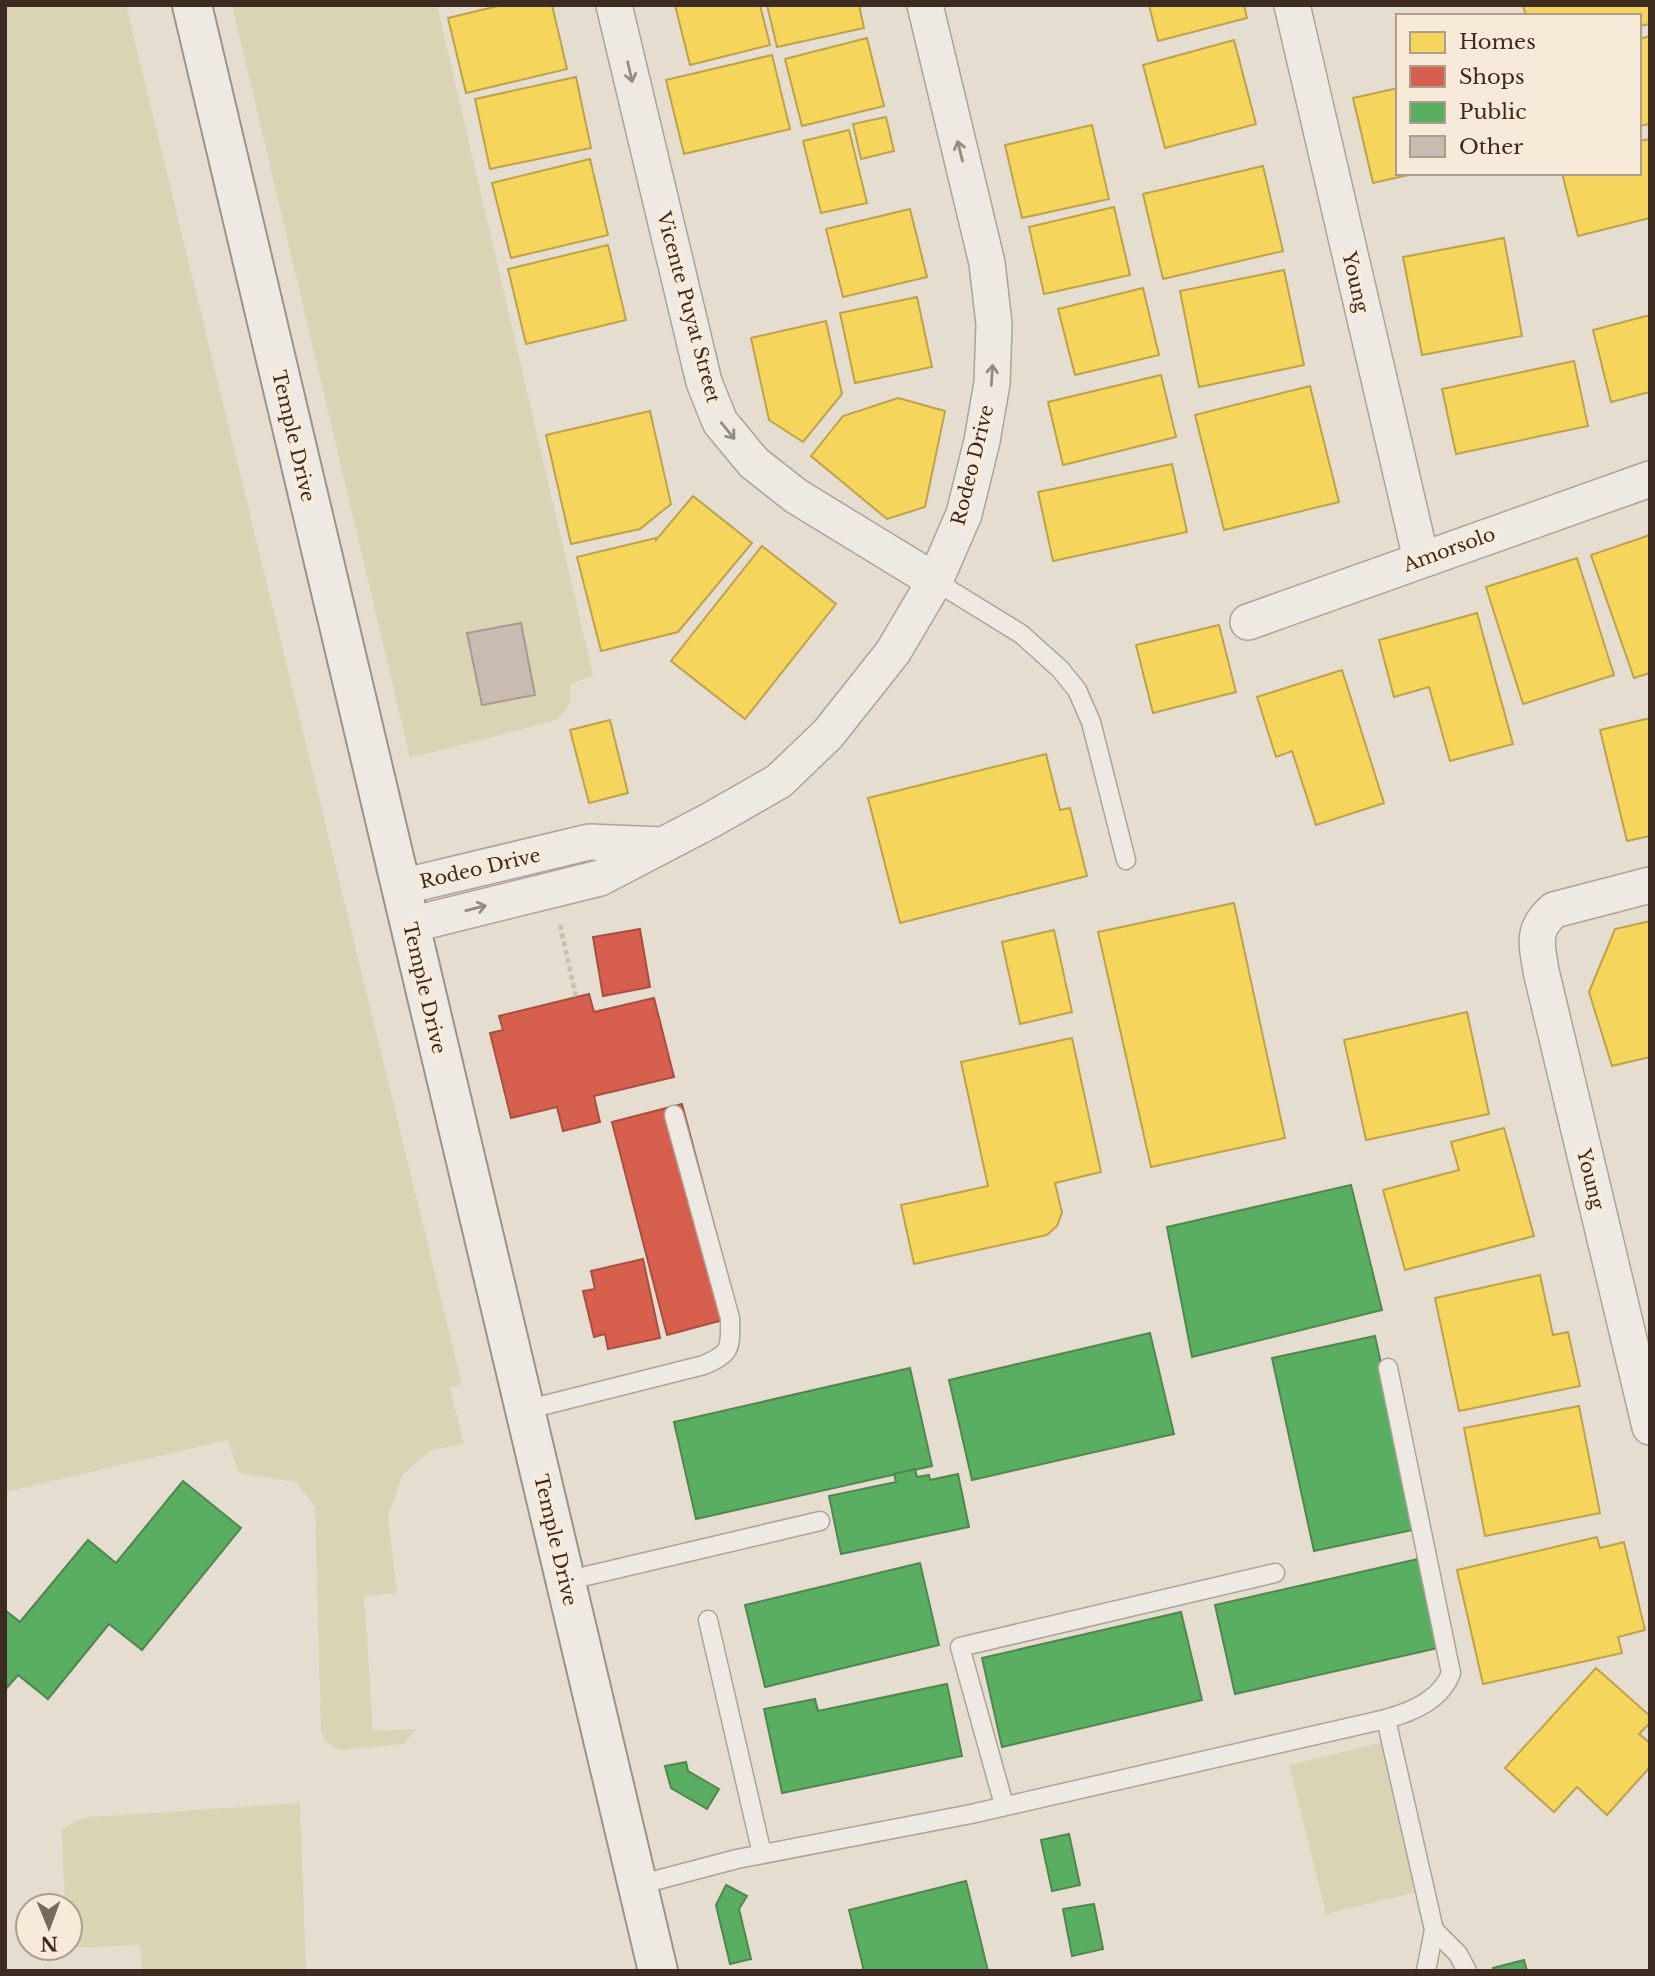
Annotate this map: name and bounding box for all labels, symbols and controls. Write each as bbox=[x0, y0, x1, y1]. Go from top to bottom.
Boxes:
legend bbox=[1396, 14, 1641, 175]
text: Homes bbox=[1459, 29, 1536, 55]
one-way arrow bbox=[624, 60, 637, 83]
text: Shops bbox=[1459, 64, 1525, 90]
text: Public bbox=[1459, 99, 1526, 125]
text: Other bbox=[1459, 134, 1523, 160]
one-way arrow bbox=[953, 140, 966, 163]
street label: Vicente Puyat Street bbox=[652, 208, 725, 406]
street label: Young bbox=[1337, 249, 1374, 315]
one-way arrow bbox=[986, 364, 999, 386]
street label: Temple Drive bbox=[267, 368, 320, 504]
street label: Rodeo Drive bbox=[946, 403, 999, 528]
one-way arrow bbox=[720, 422, 736, 440]
street label: Amorsolo bbox=[1399, 522, 1498, 577]
street label: Rodeo Drive bbox=[418, 843, 543, 894]
one-way arrow bbox=[464, 901, 487, 914]
street label: Temple Drive bbox=[398, 920, 451, 1056]
street label: Young bbox=[1572, 1145, 1609, 1212]
street label: Temple Drive bbox=[529, 1472, 582, 1608]
north arrow bbox=[14, 1892, 84, 1962]
text: N bbox=[40, 1932, 58, 1955]

